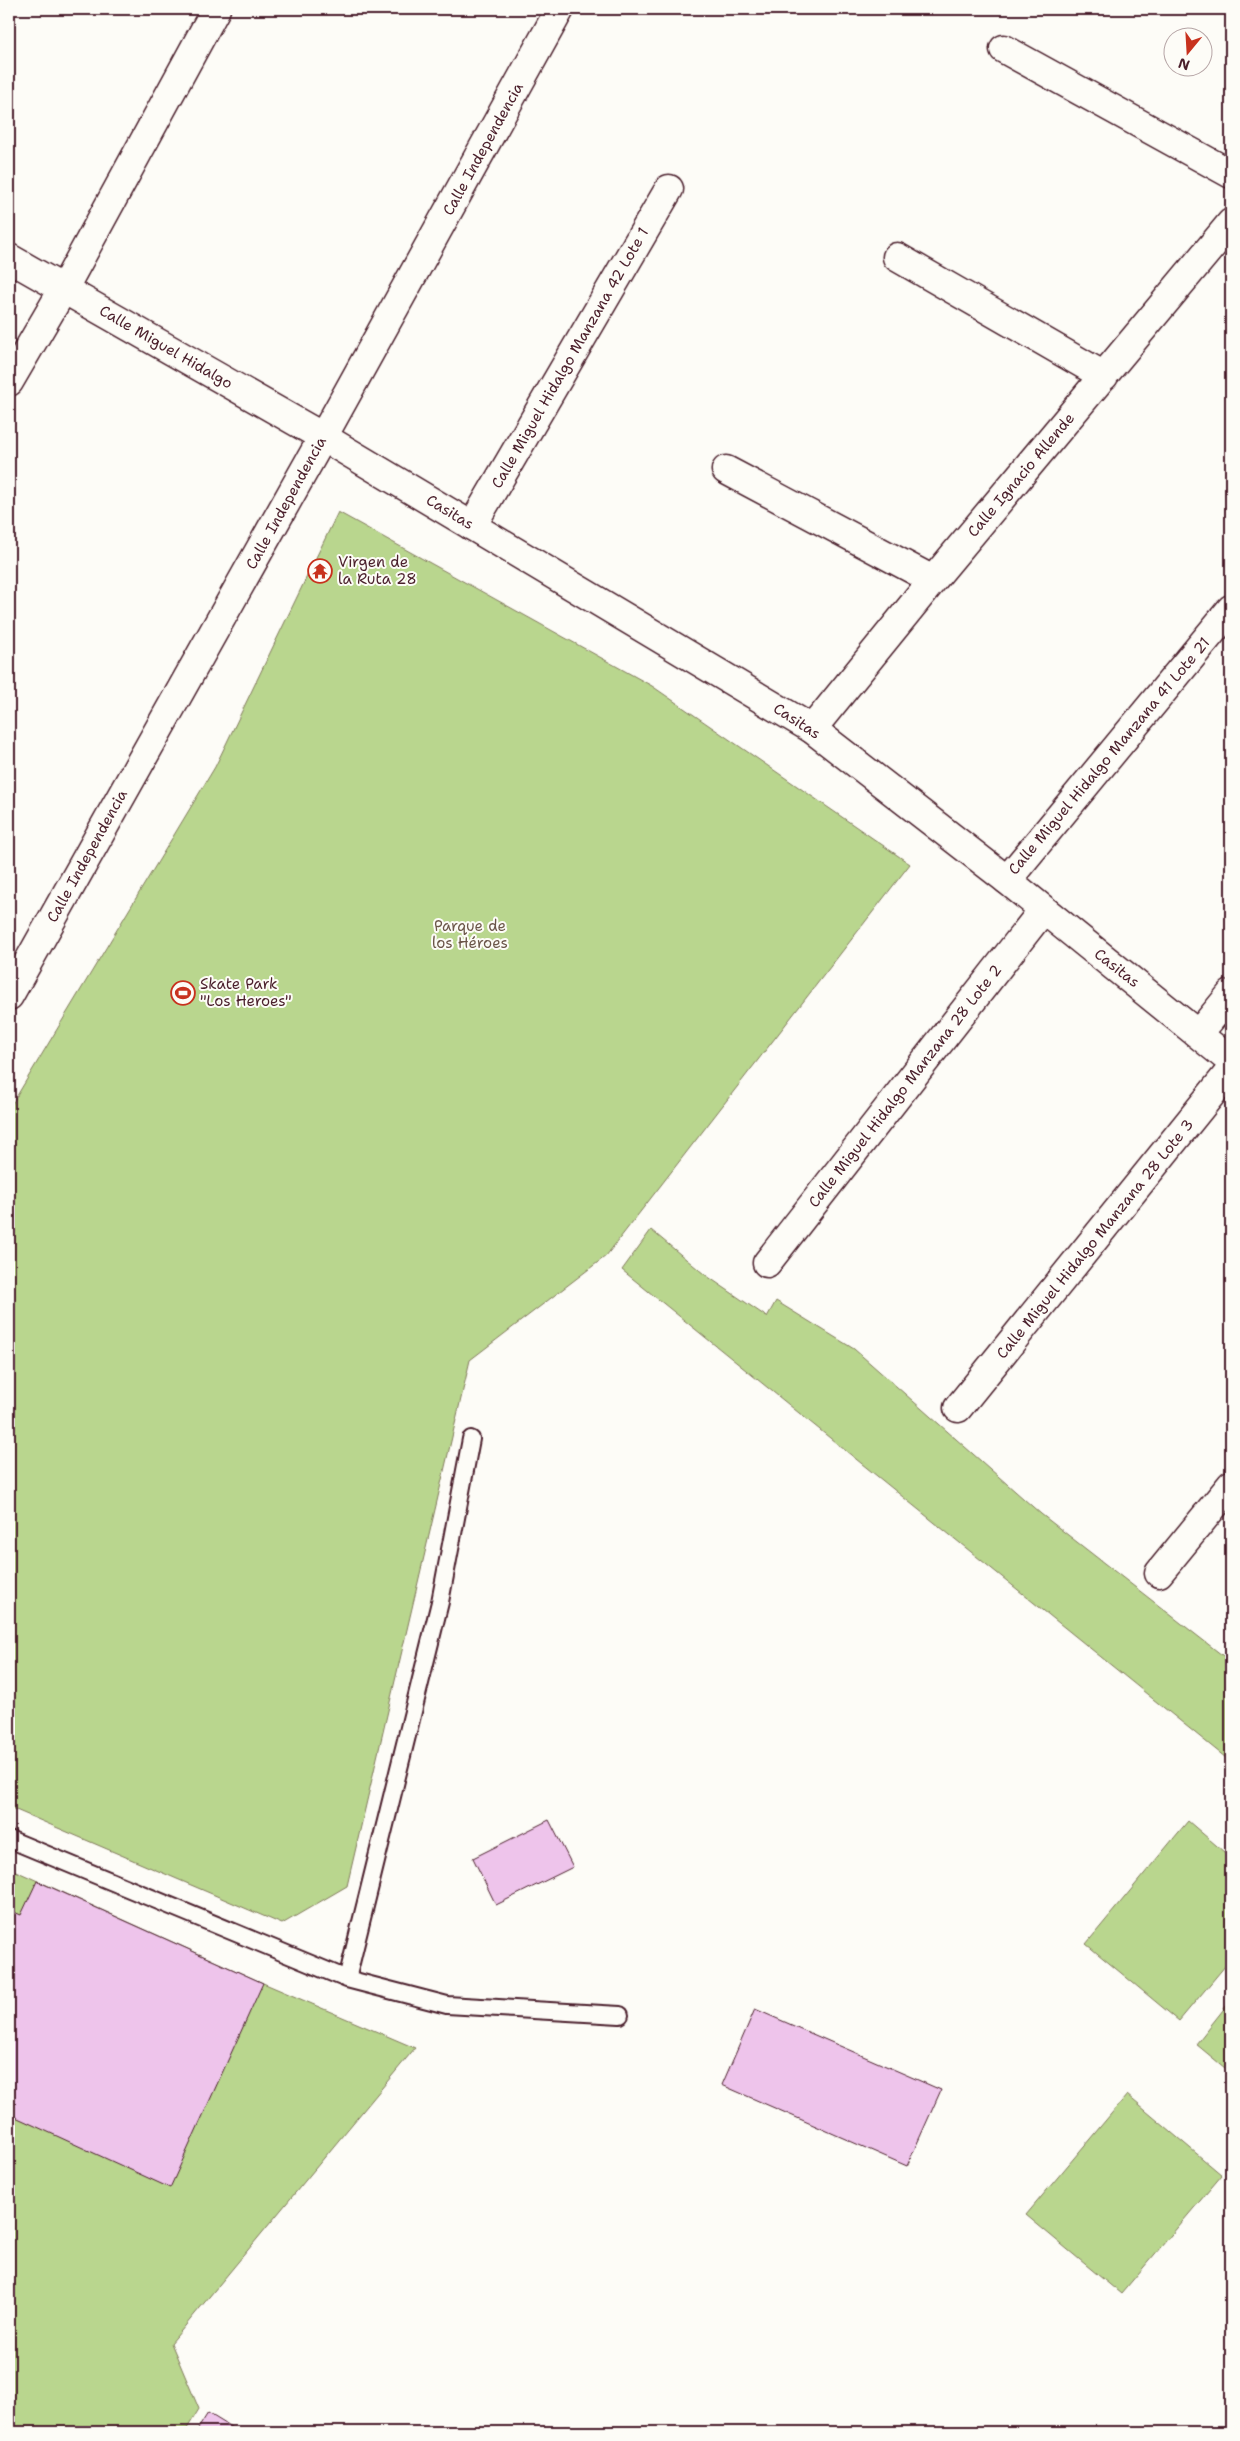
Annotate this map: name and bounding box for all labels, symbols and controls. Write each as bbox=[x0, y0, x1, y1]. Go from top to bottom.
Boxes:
north arrow bbox=[1162, 28, 1212, 78]
text: N bbox=[1176, 54, 1192, 75]
street label: Calle Independencia bbox=[438, 78, 528, 219]
street label: Calle Miguel Hidalgo Manzana 42 Lote 1 bbox=[487, 224, 653, 492]
street label: Calle Miguel Hidalgo bbox=[96, 301, 236, 393]
street label: Calle Ignacio Allende bbox=[963, 409, 1079, 541]
street label: Calle Independencia bbox=[241, 432, 331, 573]
street label: Casitas bbox=[422, 490, 478, 534]
place label: Virgen de la Ruta 28 bbox=[338, 552, 417, 589]
temple icon: Virgen de la Ruta 28 bbox=[307, 558, 333, 584]
street label: Calle Miguel Hidalgo Manzana 41 Lote 21 bbox=[1004, 633, 1214, 879]
street label: Casitas bbox=[770, 698, 824, 744]
street label: Calle Independencia bbox=[42, 785, 132, 926]
park label: Parque de los Héroes bbox=[432, 916, 508, 953]
street label: Casitas bbox=[1090, 944, 1144, 992]
street label: Calle Miguel Hidalgo Manzana 28 Lote 2 bbox=[804, 960, 1006, 1212]
place label: Skate Park "Los Heroes" bbox=[200, 974, 292, 1011]
sports icon: Skate Park "Los Heroes" bbox=[170, 980, 196, 1006]
street label: Calle Miguel Hidalgo Manzana 28 Lote 3 bbox=[992, 1115, 1198, 1363]

